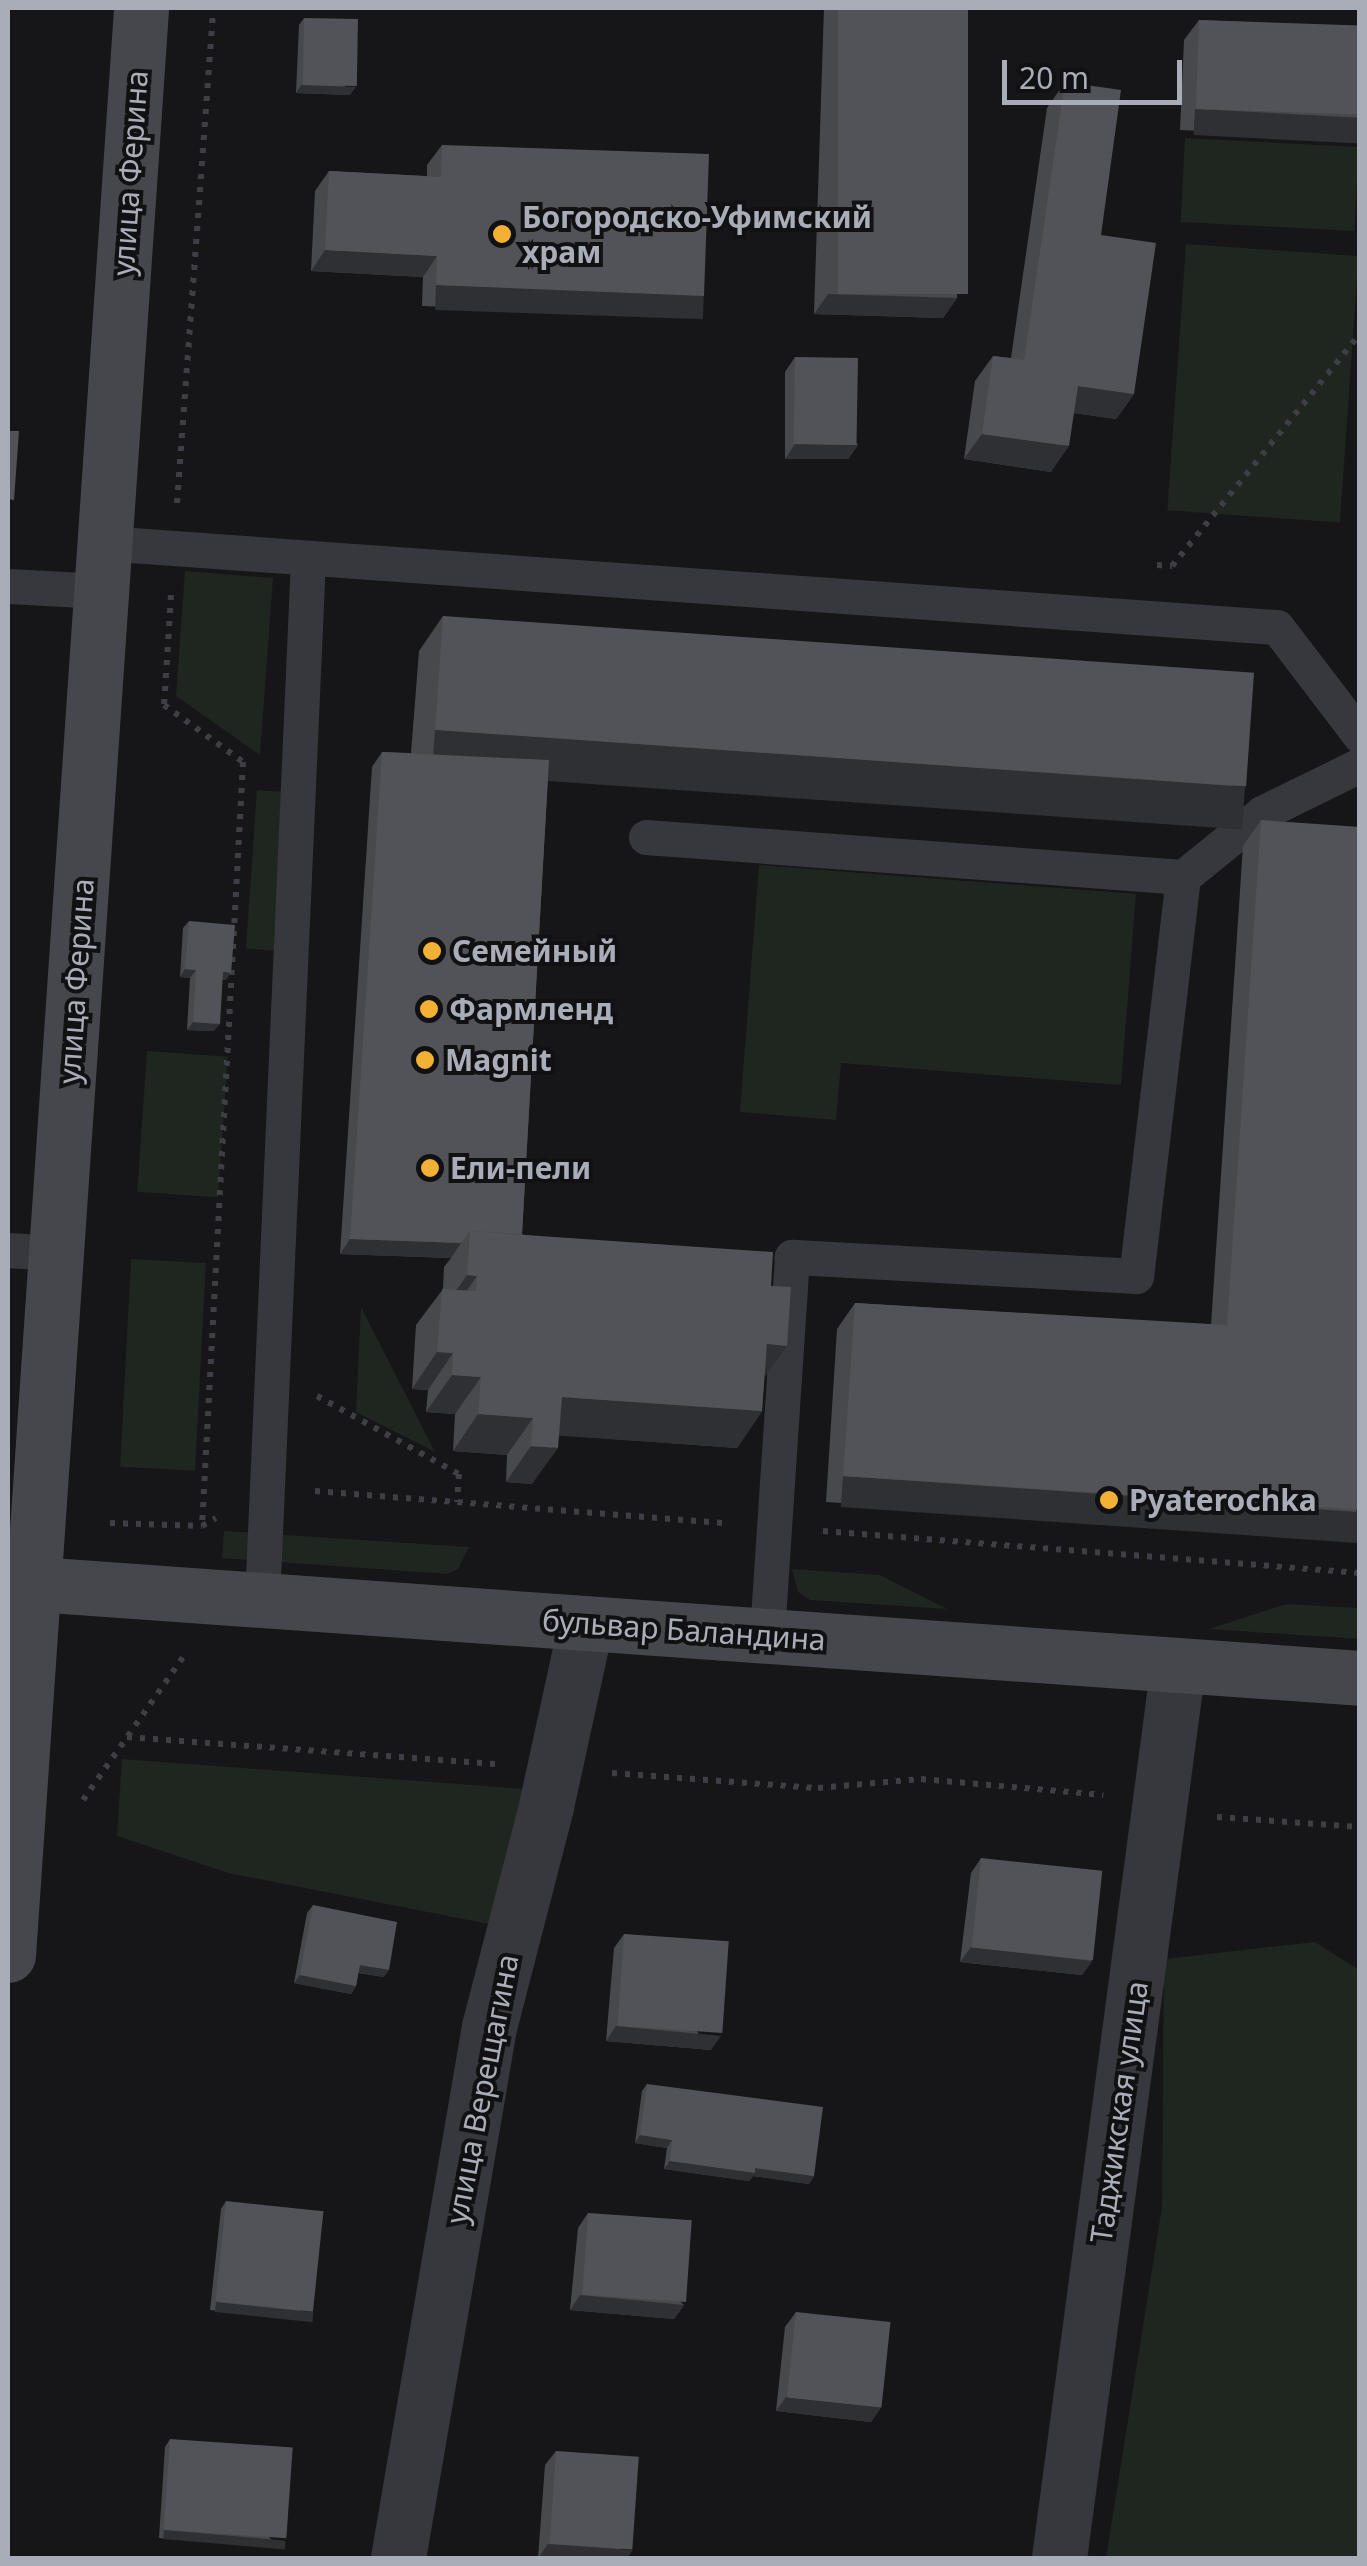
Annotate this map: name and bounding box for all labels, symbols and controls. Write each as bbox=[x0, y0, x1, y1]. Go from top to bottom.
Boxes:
scale bar bbox=[1007, 40, 1187, 102]
text: 20 m bbox=[1019, 57, 1089, 98]
street label: улица Ферина bbox=[105, 69, 155, 277]
place label: Богородско-Уфимский храм bbox=[522, 199, 872, 270]
marker: Богородско-Уфимский храм bbox=[491, 223, 513, 245]
street label: улица Ферина bbox=[51, 877, 101, 1085]
place label: Семейный bbox=[452, 933, 617, 969]
marker: Семейный bbox=[421, 940, 443, 962]
place label: Фармленд bbox=[449, 991, 613, 1027]
marker: Фармленд bbox=[418, 998, 440, 1020]
place label: Magnit bbox=[445, 1042, 552, 1078]
marker: Magnit bbox=[414, 1049, 436, 1071]
place label: Ели-пели bbox=[450, 1150, 591, 1186]
marker: Ели-пели bbox=[419, 1157, 441, 1179]
place label: Pyaterochka bbox=[1129, 1482, 1317, 1518]
marker: Pyaterochka bbox=[1098, 1489, 1120, 1511]
street label: бульвар Баландина bbox=[541, 1602, 827, 1658]
street label: улица Верещагина bbox=[438, 1951, 526, 2227]
street label: Таджикская улица bbox=[1083, 1979, 1155, 2245]

